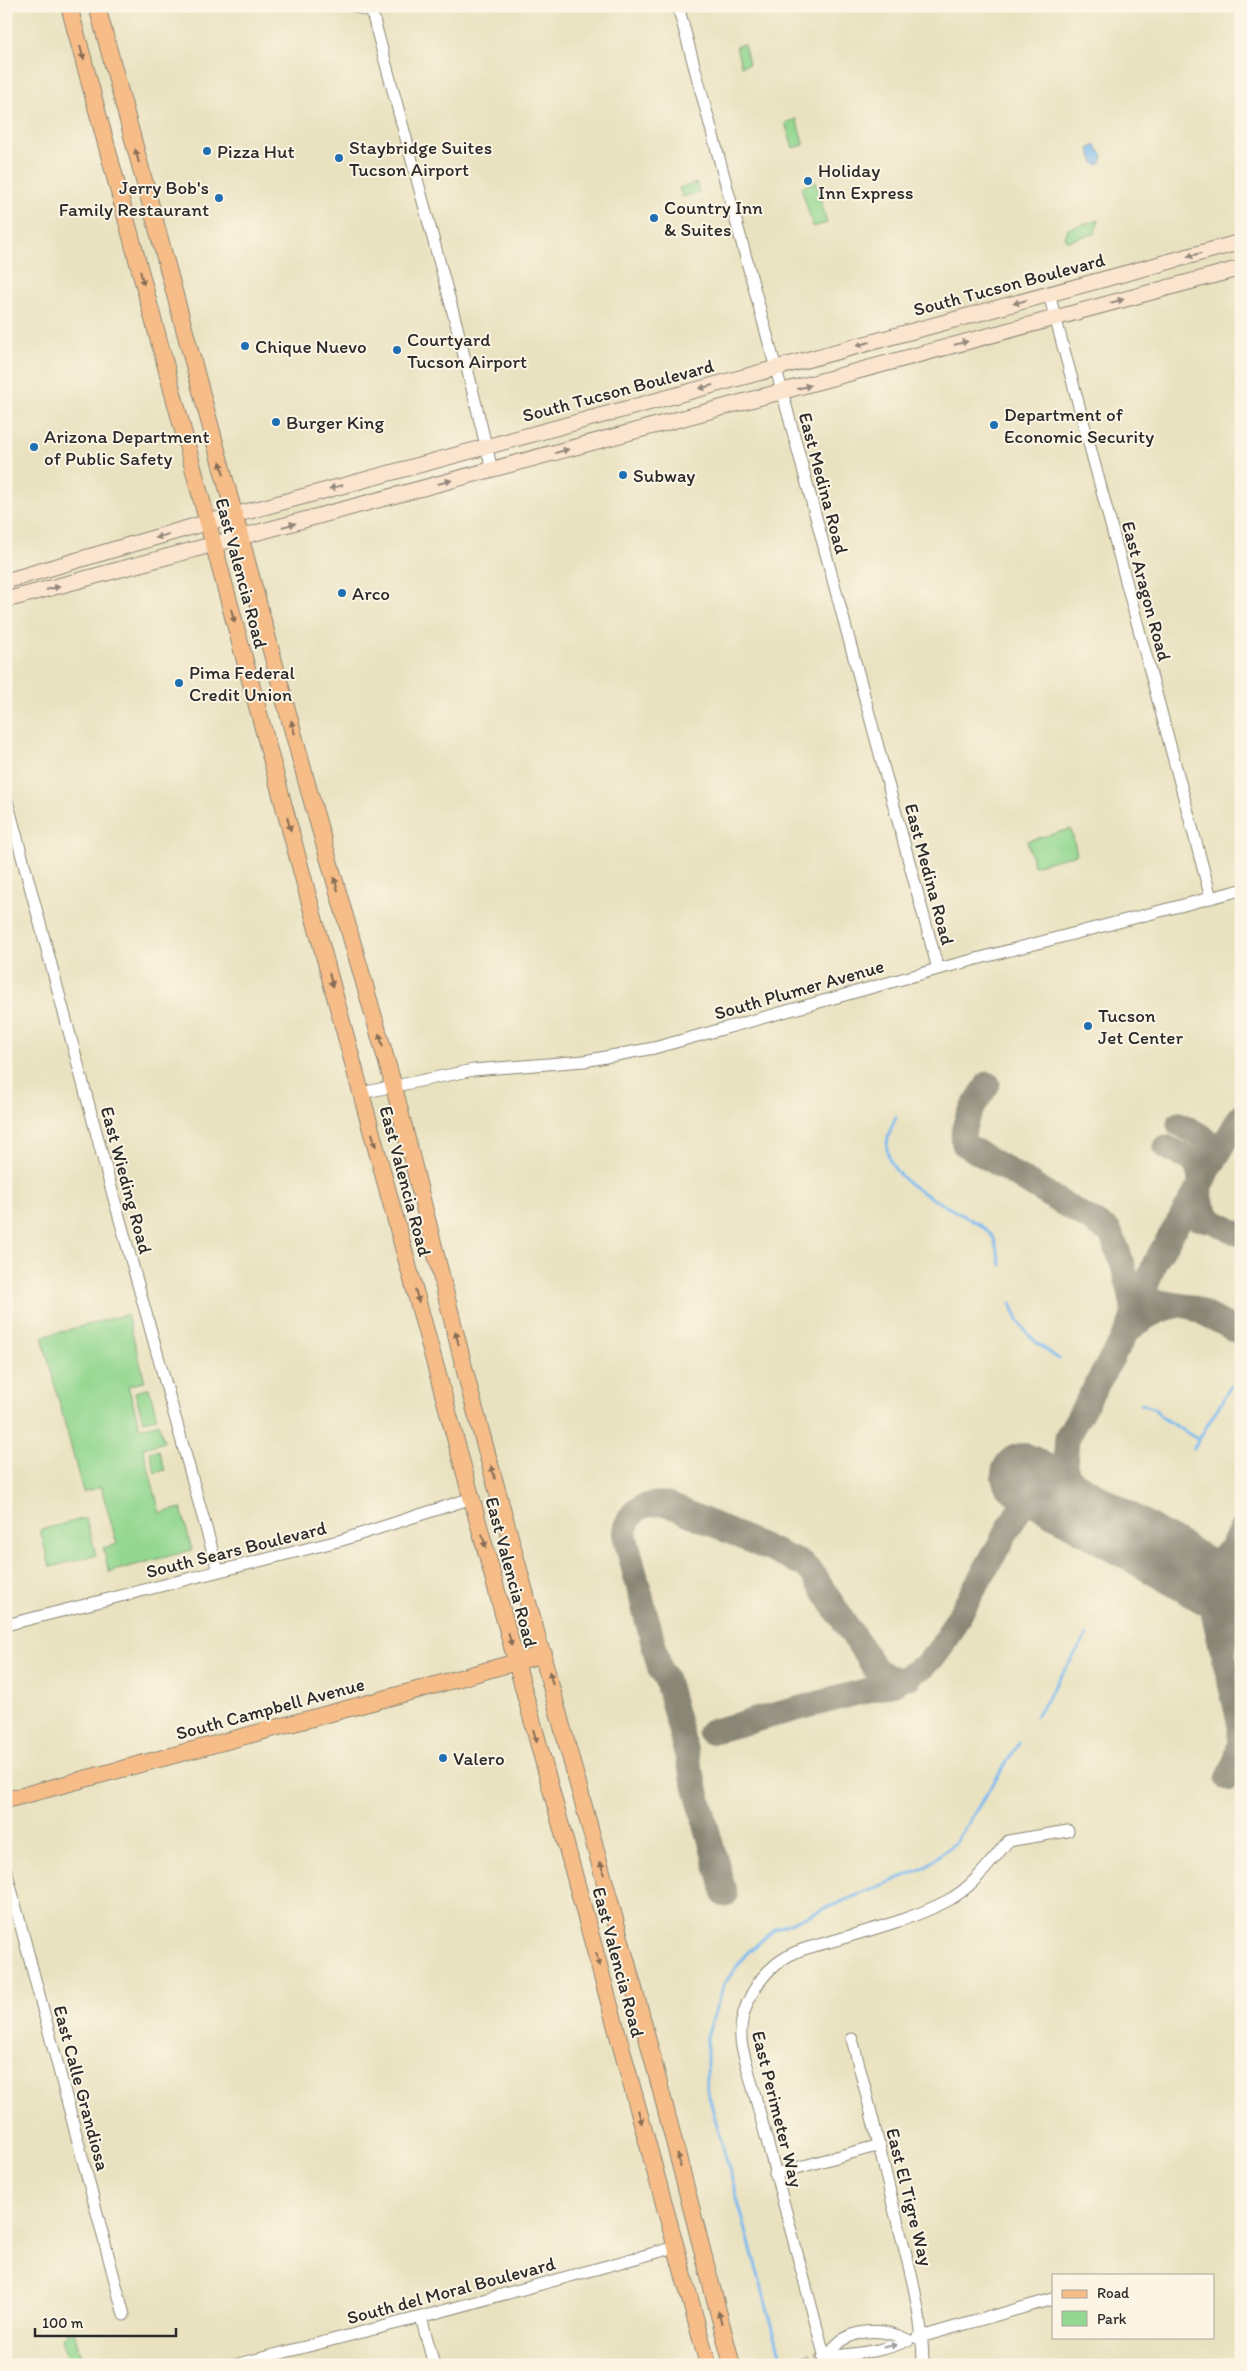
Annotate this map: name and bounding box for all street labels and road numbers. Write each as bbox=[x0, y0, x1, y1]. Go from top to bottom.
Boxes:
street label: South Tucson Boulevard bbox=[911, 248, 1108, 321]
street label: South Tucson Boulevard bbox=[520, 354, 717, 427]
street label: East Medina Road bbox=[794, 410, 853, 556]
street label: East Valencia Road bbox=[210, 495, 273, 651]
street label: East Aragon Road bbox=[1117, 519, 1176, 664]
street label: East Medina Road bbox=[900, 801, 959, 947]
street label: South Plumer Avenue bbox=[712, 954, 887, 1025]
street label: East Valencia Road bbox=[374, 1103, 437, 1259]
street label: East Wieding Road bbox=[96, 1104, 157, 1257]
street label: East Valencia Road bbox=[480, 1494, 543, 1650]
street label: South Sears Boulevard bbox=[144, 1516, 329, 1583]
street label: South Campbell Avenue bbox=[173, 1672, 367, 1745]
street label: East Valencia Road bbox=[587, 1884, 650, 2040]
street label: East Calle Grandiosa bbox=[48, 2003, 115, 2173]
street label: East Perimeter Way bbox=[747, 2028, 808, 2190]
street label: East El Tigre Way bbox=[881, 2126, 938, 2268]
street label: South del Moral Boulevard bbox=[344, 2251, 559, 2329]

